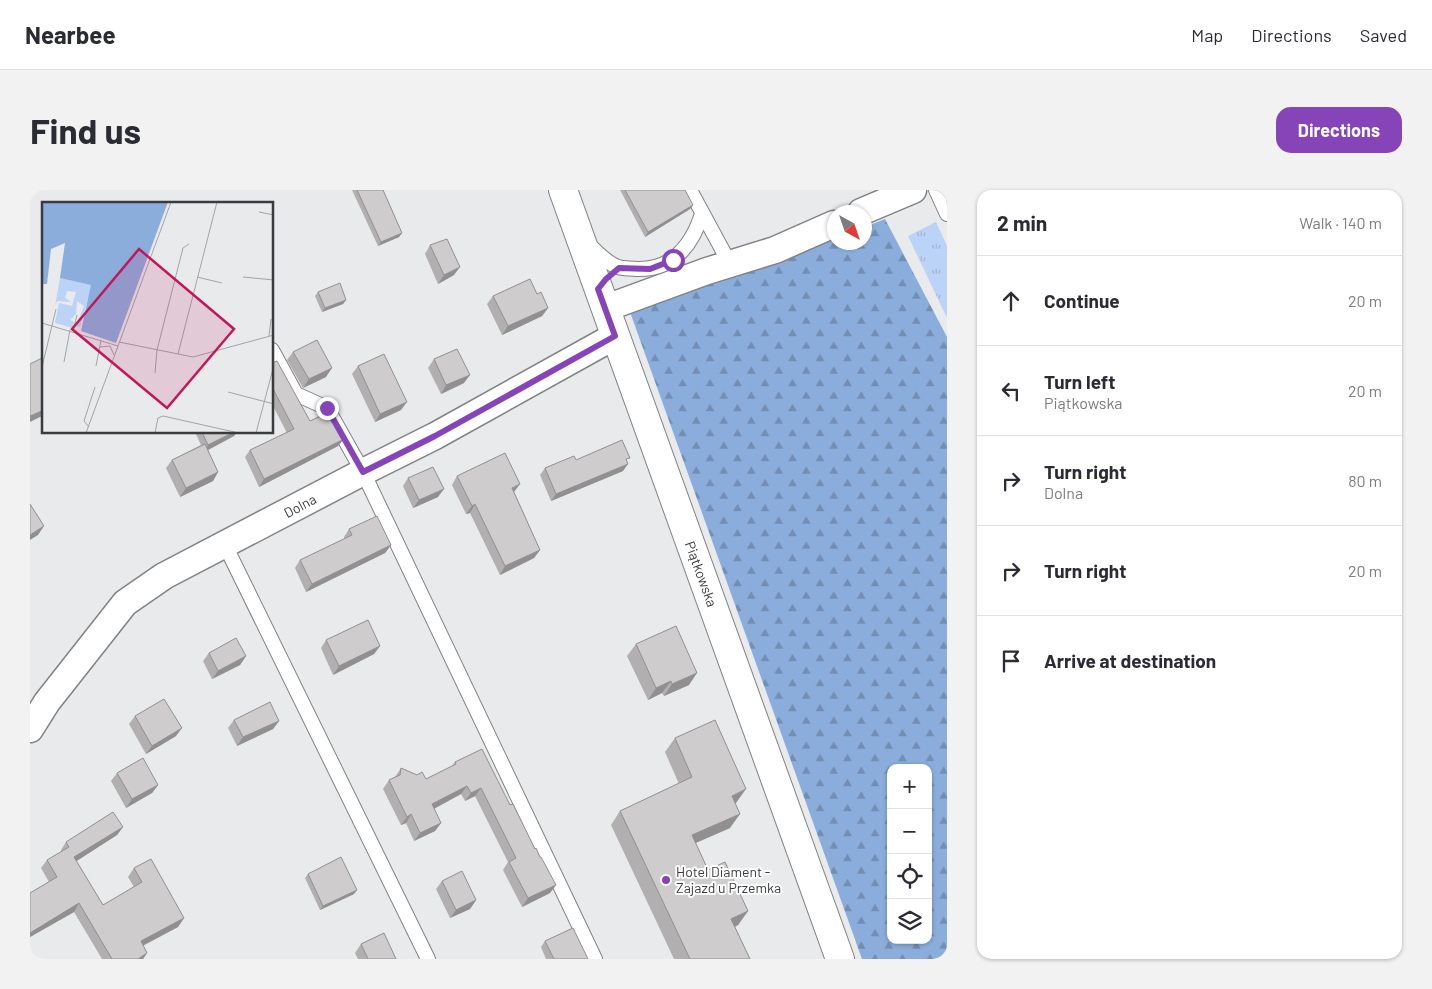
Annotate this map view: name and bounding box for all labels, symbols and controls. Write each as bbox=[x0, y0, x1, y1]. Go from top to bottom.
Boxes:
text: Nearbee bbox=[25, 20, 116, 49]
text: Map bbox=[1191, 24, 1223, 46]
text: Directions bbox=[1251, 24, 1332, 46]
text: Saved bbox=[1360, 24, 1407, 46]
button: Directions bbox=[1276, 107, 1402, 153]
text: Find us bbox=[30, 109, 141, 151]
inset map bbox=[42, 202, 274, 434]
north arrow bbox=[827, 205, 872, 250]
text: 2 min bbox=[997, 210, 1047, 235]
text: Walk · 140 m bbox=[1299, 213, 1382, 232]
route start bbox=[662, 249, 685, 272]
icon: ahead bbox=[997, 287, 1025, 315]
text: Continue bbox=[1044, 289, 1120, 312]
text: 20 m bbox=[1348, 291, 1382, 310]
text: Turn left bbox=[1044, 370, 1115, 393]
icon: left bbox=[997, 377, 1025, 405]
text: 20 m bbox=[1348, 381, 1382, 400]
text: Piątkowska bbox=[1044, 393, 1122, 412]
route end bbox=[316, 397, 339, 420]
text: Turn right bbox=[1044, 460, 1126, 483]
icon: right bbox=[997, 467, 1025, 495]
text: 80 m bbox=[1348, 471, 1382, 490]
text: Dolna bbox=[1044, 483, 1083, 502]
street label: Dolna bbox=[281, 490, 319, 521]
street label: Piątkowska bbox=[682, 539, 721, 609]
icon: right bbox=[997, 557, 1025, 585]
text: Turn right bbox=[1044, 559, 1126, 582]
text: 20 m bbox=[1348, 561, 1382, 580]
icon: arrive bbox=[997, 647, 1025, 675]
text: Arrive at destination bbox=[1044, 649, 1216, 672]
map controls bbox=[887, 764, 932, 944]
button: + bbox=[887, 764, 932, 809]
button: − bbox=[887, 809, 932, 854]
button: locate bbox=[887, 854, 932, 899]
place label: Hotel Diament - Zajazd u Przemka bbox=[676, 863, 781, 896]
marker: Hotel Diament - Zajazd u Przemka bbox=[660, 874, 672, 886]
button: layers bbox=[887, 899, 932, 944]

